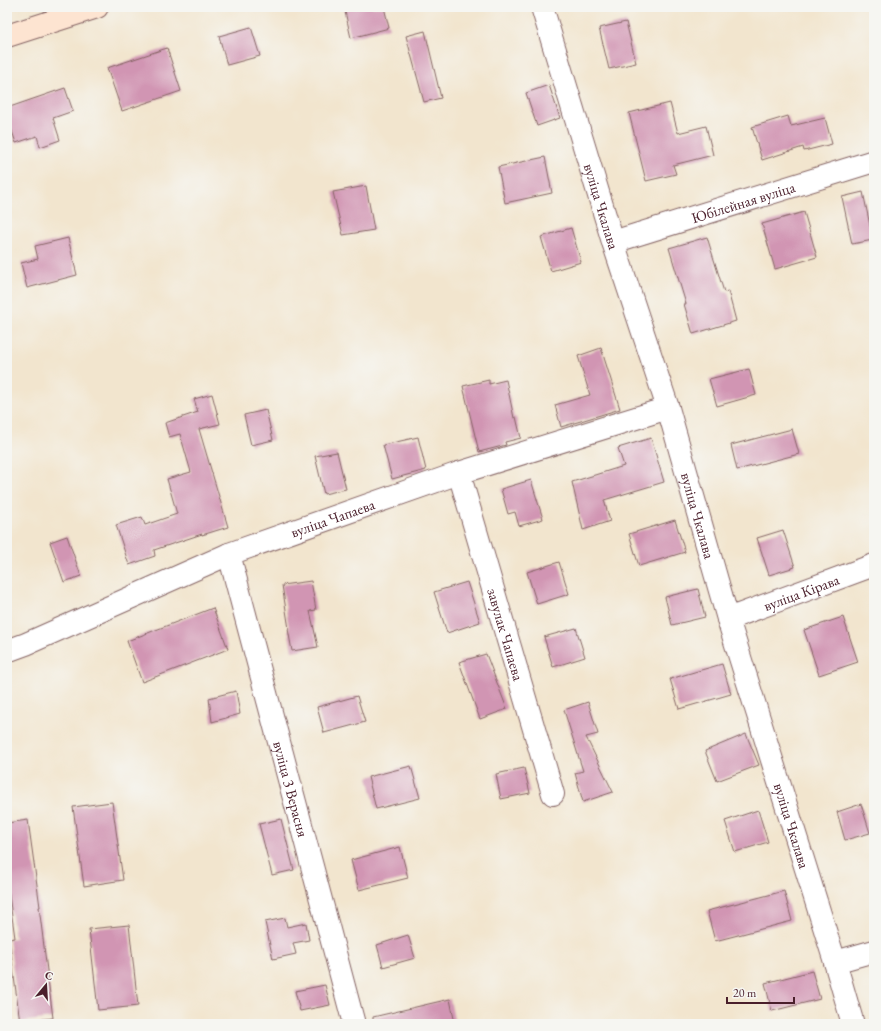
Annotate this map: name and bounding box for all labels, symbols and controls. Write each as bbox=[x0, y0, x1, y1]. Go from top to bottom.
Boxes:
street label: вуліца Чкалава bbox=[580, 161, 624, 251]
street label: Юбілейная вуліца bbox=[689, 177, 797, 227]
street label: вуліца Чкалава bbox=[677, 470, 720, 561]
street label: вуліца Чапаева bbox=[288, 494, 377, 541]
street label: вуліца Кірава bbox=[761, 569, 842, 615]
street label: завулак Чапаева bbox=[484, 586, 529, 683]
street label: вуліца 3 Верасня bbox=[270, 739, 313, 839]
street label: вуліца Чкалава bbox=[770, 780, 815, 871]
north arrow bbox=[26, 965, 66, 1005]
text: С bbox=[43, 968, 55, 983]
scale bar bbox=[727, 979, 794, 1005]
text: 20 m bbox=[733, 985, 757, 1001]

